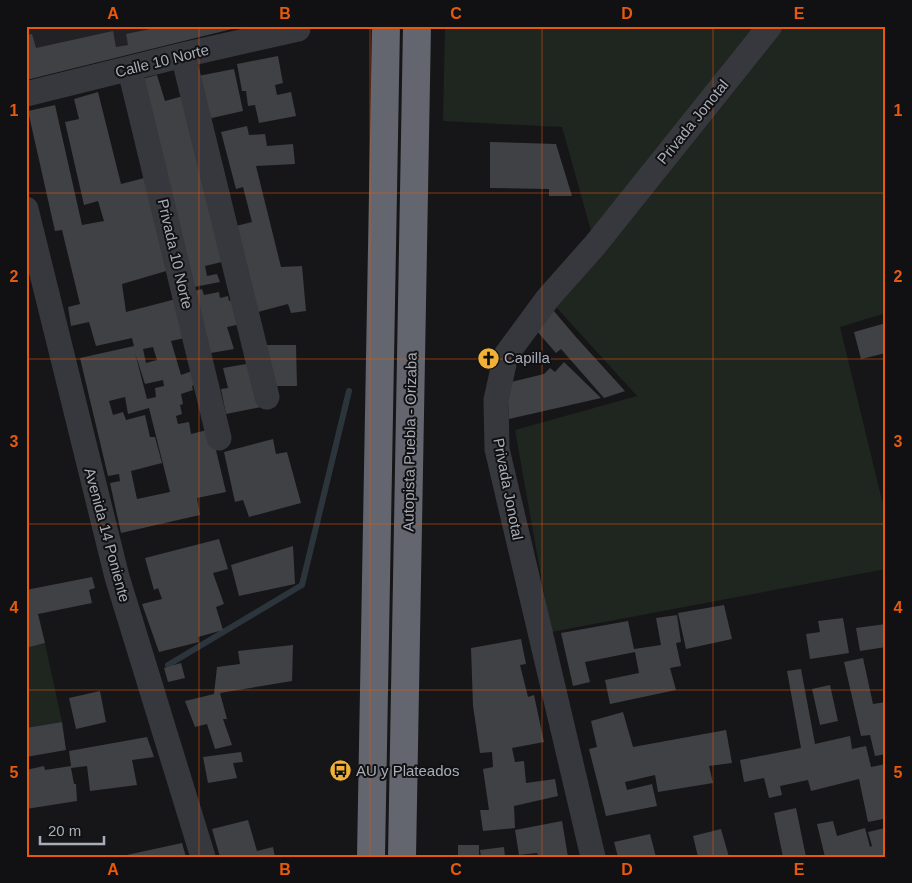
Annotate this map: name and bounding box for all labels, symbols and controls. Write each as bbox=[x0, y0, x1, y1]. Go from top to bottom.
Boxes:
text: A bbox=[107, 5, 119, 22]
text: B bbox=[279, 5, 291, 22]
text: C bbox=[450, 5, 462, 22]
text: D bbox=[621, 5, 633, 22]
text: E bbox=[794, 5, 805, 22]
street label: Calle 10 Norte bbox=[113, 41, 210, 80]
street label: Privada Jonotal bbox=[653, 76, 732, 167]
text: 1 bbox=[10, 102, 19, 119]
text: 1 bbox=[894, 102, 903, 119]
street label: Privada 10 Norte bbox=[155, 197, 196, 311]
text: 2 bbox=[10, 268, 19, 285]
text: 2 bbox=[894, 268, 903, 285]
church icon: Capilla bbox=[476, 346, 500, 370]
place label: Capilla bbox=[504, 349, 551, 366]
street label: Autopista Puebla - Orizaba bbox=[399, 352, 420, 532]
text: 3 bbox=[10, 433, 19, 450]
text: 3 bbox=[894, 433, 903, 450]
street label: Privada Jonotal bbox=[490, 437, 527, 541]
street label: Avenida 14 Poniente bbox=[81, 466, 134, 604]
text: 4 bbox=[10, 599, 19, 616]
text: 4 bbox=[894, 599, 903, 616]
bus stop icon: AU y Plateados bbox=[328, 759, 352, 783]
place label: AU y Plateados bbox=[356, 762, 459, 779]
text: 5 bbox=[10, 764, 19, 781]
text: 5 bbox=[894, 764, 903, 781]
scale bar bbox=[40, 813, 104, 845]
text: 20 m bbox=[48, 822, 81, 839]
text: A bbox=[107, 861, 119, 878]
text: B bbox=[279, 861, 291, 878]
text: C bbox=[450, 861, 462, 878]
text: D bbox=[621, 861, 633, 878]
text: E bbox=[794, 861, 805, 878]

